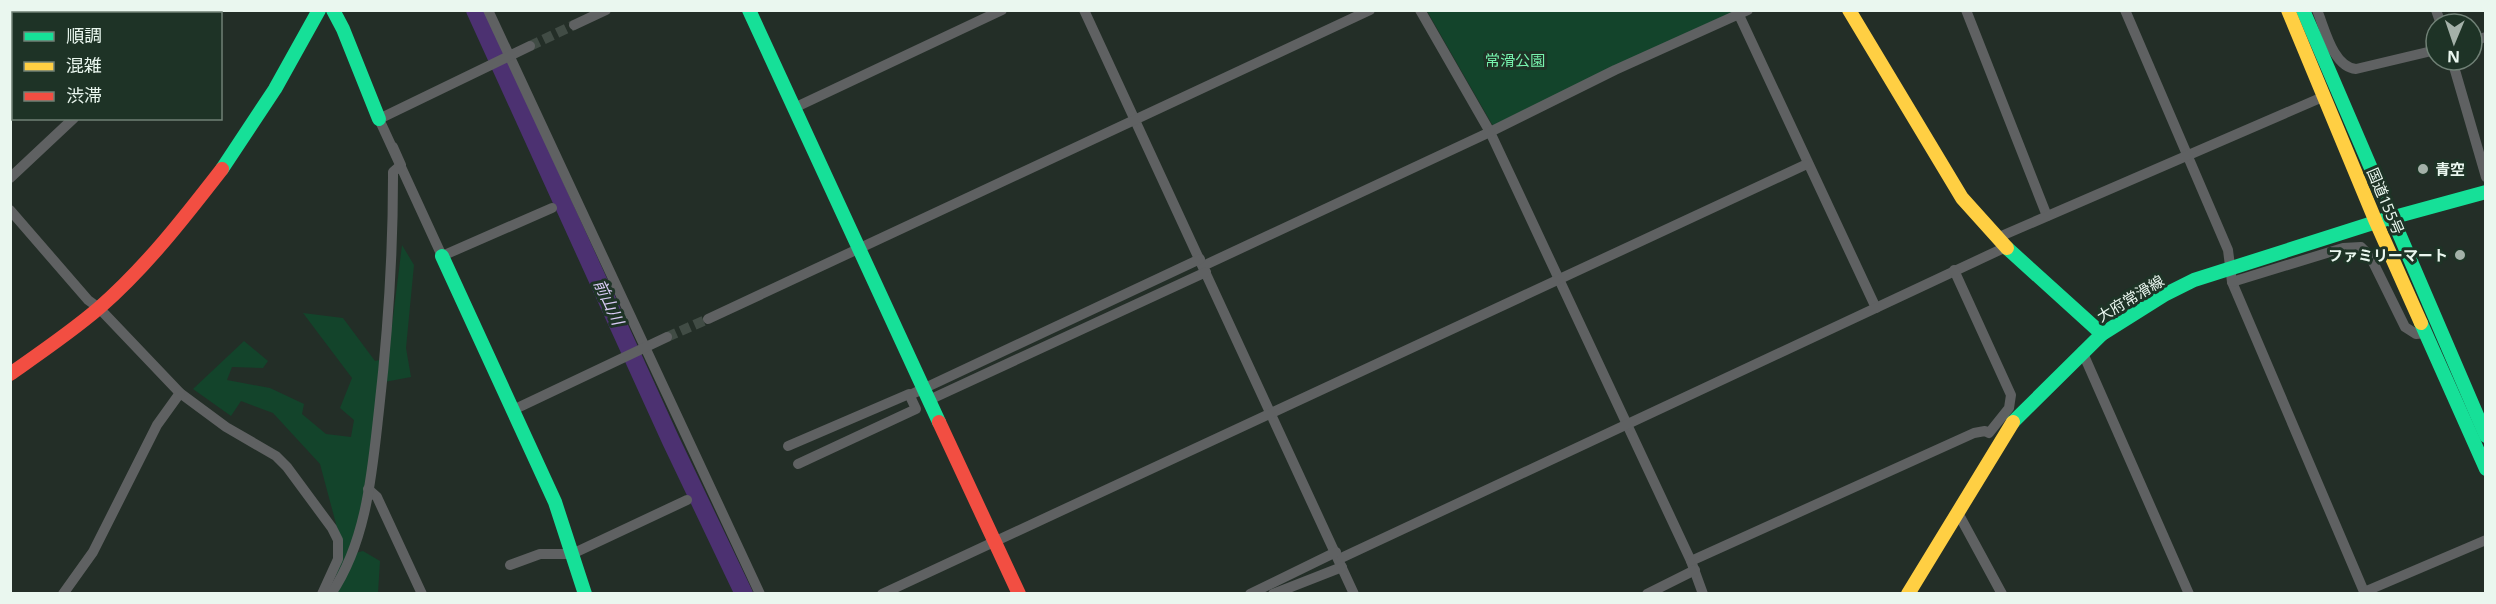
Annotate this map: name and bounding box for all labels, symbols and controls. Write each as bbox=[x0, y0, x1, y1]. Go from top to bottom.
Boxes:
legend bbox=[12, 12, 222, 120]
north arrow bbox=[2424, 12, 2484, 72]
text: 順調 bbox=[66, 23, 102, 47]
text: N bbox=[2447, 46, 2460, 68]
park label: 常滑公園 bbox=[1485, 50, 1545, 70]
text: 混雑 bbox=[66, 53, 102, 77]
text: 渋滞 bbox=[66, 83, 102, 107]
place label: 青空 bbox=[2435, 159, 2465, 179]
marker: 青空 bbox=[2416, 162, 2430, 176]
street label: 国道155号 bbox=[2363, 165, 2409, 237]
place label: ファミリーマート bbox=[2328, 245, 2448, 265]
marker: ファミリーマート bbox=[2453, 248, 2467, 262]
street label: 大府常滑線 bbox=[2093, 270, 2167, 326]
water label: 前山川 bbox=[589, 276, 630, 330]

